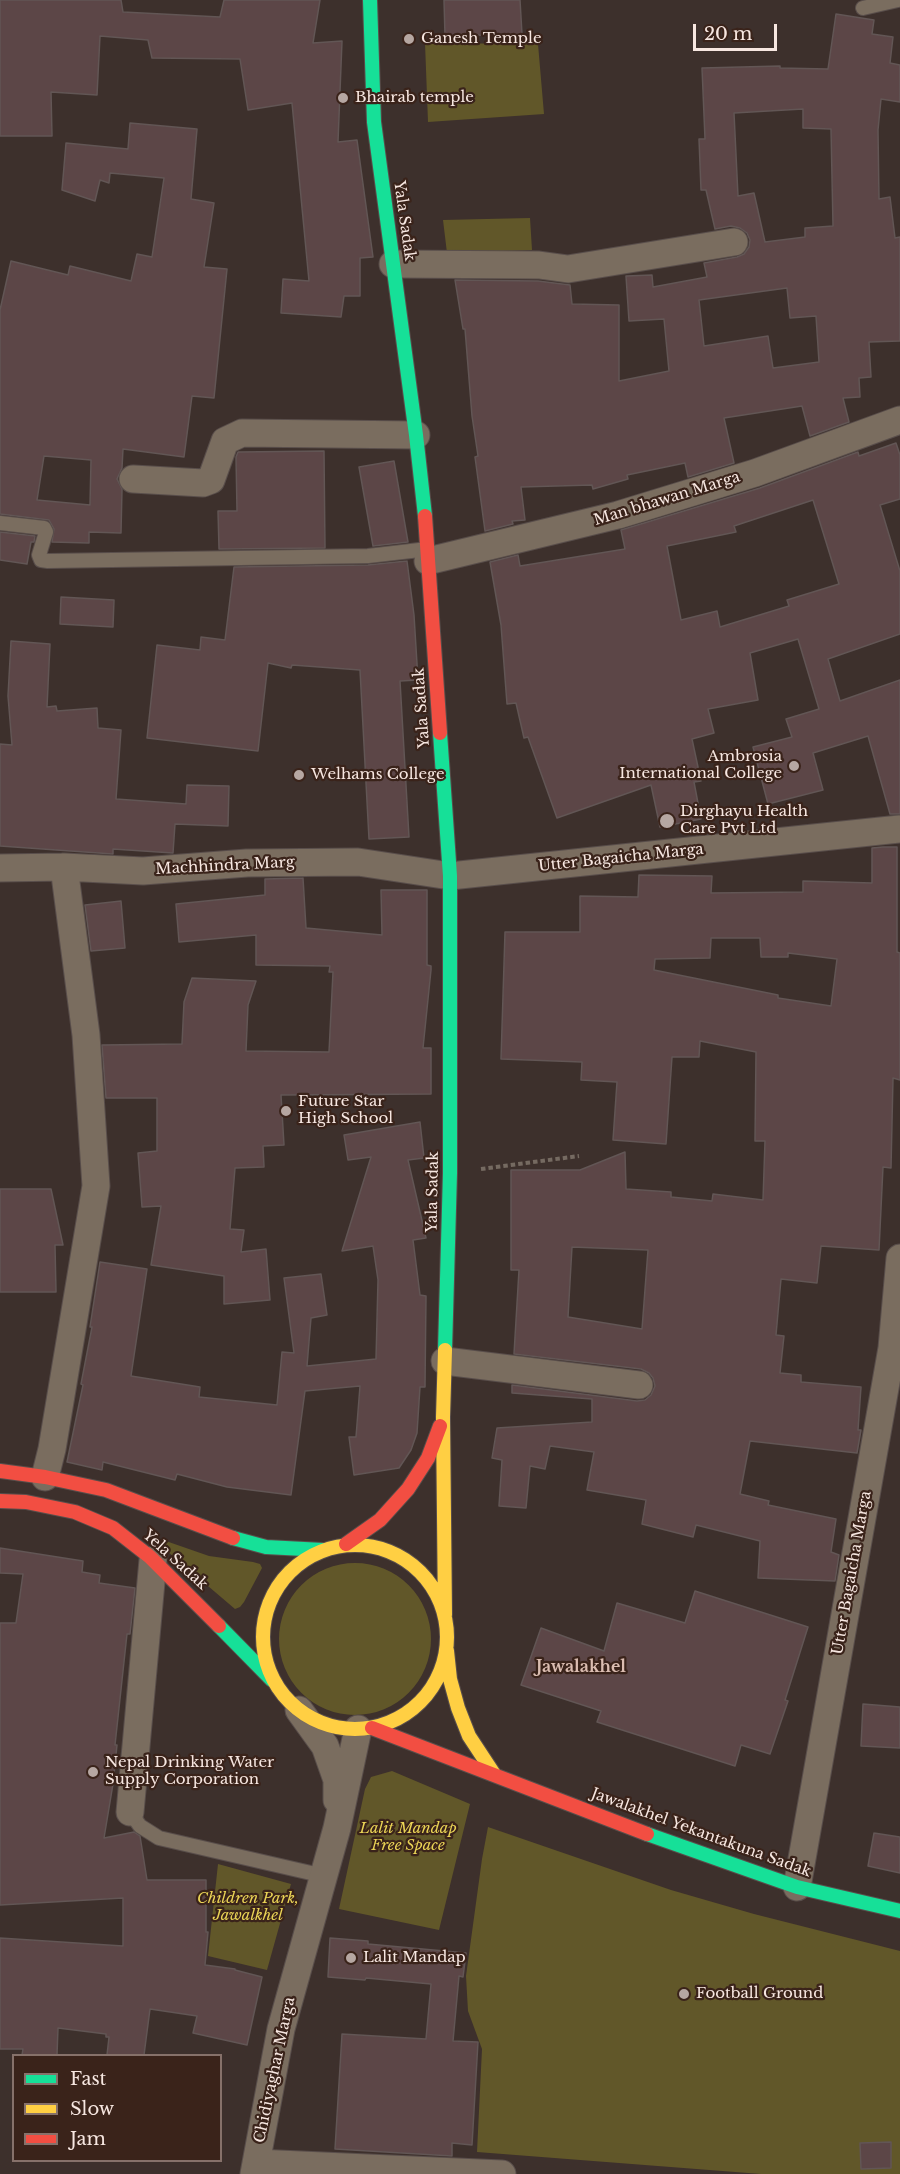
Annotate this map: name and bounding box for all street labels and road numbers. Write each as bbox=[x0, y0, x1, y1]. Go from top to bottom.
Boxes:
street label: Yala Sadak bbox=[389, 180, 419, 262]
street label: Man bhawan Marga bbox=[592, 468, 742, 530]
street label: Yala Sadak bbox=[410, 667, 434, 749]
street label: Utter Bagaicha Marga bbox=[537, 840, 705, 876]
street label: Machhindra Marg bbox=[155, 853, 295, 879]
street label: Yala Sadak bbox=[423, 1151, 443, 1233]
street label: Utter Bagaicha Marga bbox=[829, 1490, 875, 1656]
street label: Yela Sadak bbox=[139, 1526, 211, 1594]
street label: Jawalakhel Yekantakuna Sadak bbox=[589, 1785, 813, 1881]
street label: Chidiyaghar Marga bbox=[251, 1995, 299, 2145]

